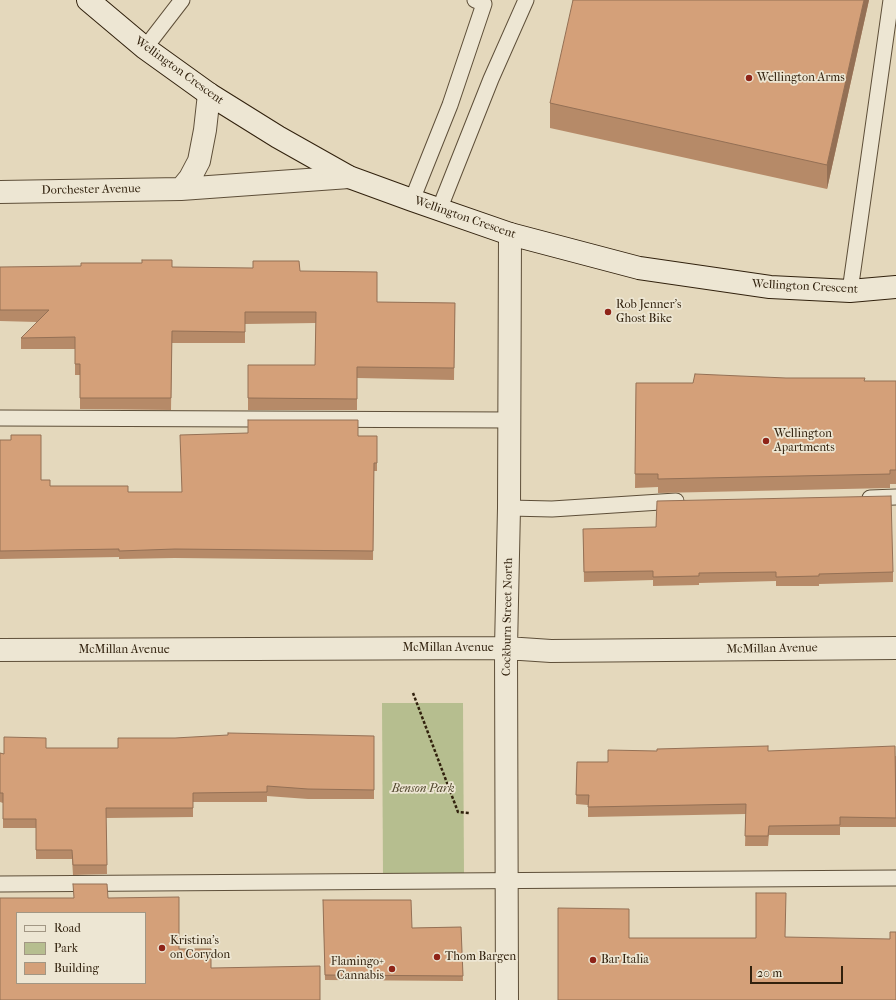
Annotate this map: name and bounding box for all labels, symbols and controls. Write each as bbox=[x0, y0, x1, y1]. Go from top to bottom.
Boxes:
street label: Wellington Crescent bbox=[132, 34, 226, 108]
place label: Wellington Arms bbox=[757, 71, 845, 85]
marker: Wellington Arms bbox=[744, 73, 754, 83]
street label: Dorchester Avenue bbox=[41, 182, 141, 198]
street label: Wellington Crescent bbox=[412, 194, 518, 242]
street label: Wellington Crescent bbox=[752, 277, 858, 297]
place label: Rob Jenner's Ghost Bike bbox=[616, 298, 681, 326]
marker: Rob Jenner's Ghost Bike bbox=[603, 307, 613, 317]
place label: Wellington Apartments bbox=[774, 427, 835, 455]
marker: Wellington Apartments bbox=[761, 436, 771, 446]
street label: Cockburn Street North bbox=[500, 558, 516, 676]
street label: McMillan Avenue bbox=[402, 641, 494, 655]
street label: McMillan Avenue bbox=[726, 641, 818, 657]
street label: McMillan Avenue bbox=[78, 643, 170, 657]
park label: Benson Park bbox=[391, 782, 455, 796]
legend bbox=[16, 912, 146, 984]
text: Road bbox=[54, 921, 81, 935]
place label: Kristina's on Corydon bbox=[170, 934, 230, 962]
text: Park bbox=[54, 941, 78, 955]
marker: Kristina's on Corydon bbox=[157, 943, 167, 953]
place label: Thom Bargen bbox=[445, 950, 516, 964]
marker: Thom Bargen bbox=[432, 952, 442, 962]
place label: Bar Italia bbox=[601, 953, 649, 967]
place label: Flamingo+ Cannabis bbox=[331, 955, 384, 983]
marker: Bar Italia bbox=[588, 955, 598, 965]
scale bar bbox=[752, 958, 845, 984]
text: Building bbox=[54, 961, 99, 975]
marker: Flamingo+ Cannabis bbox=[387, 964, 397, 974]
text: 20 m bbox=[757, 966, 782, 980]

